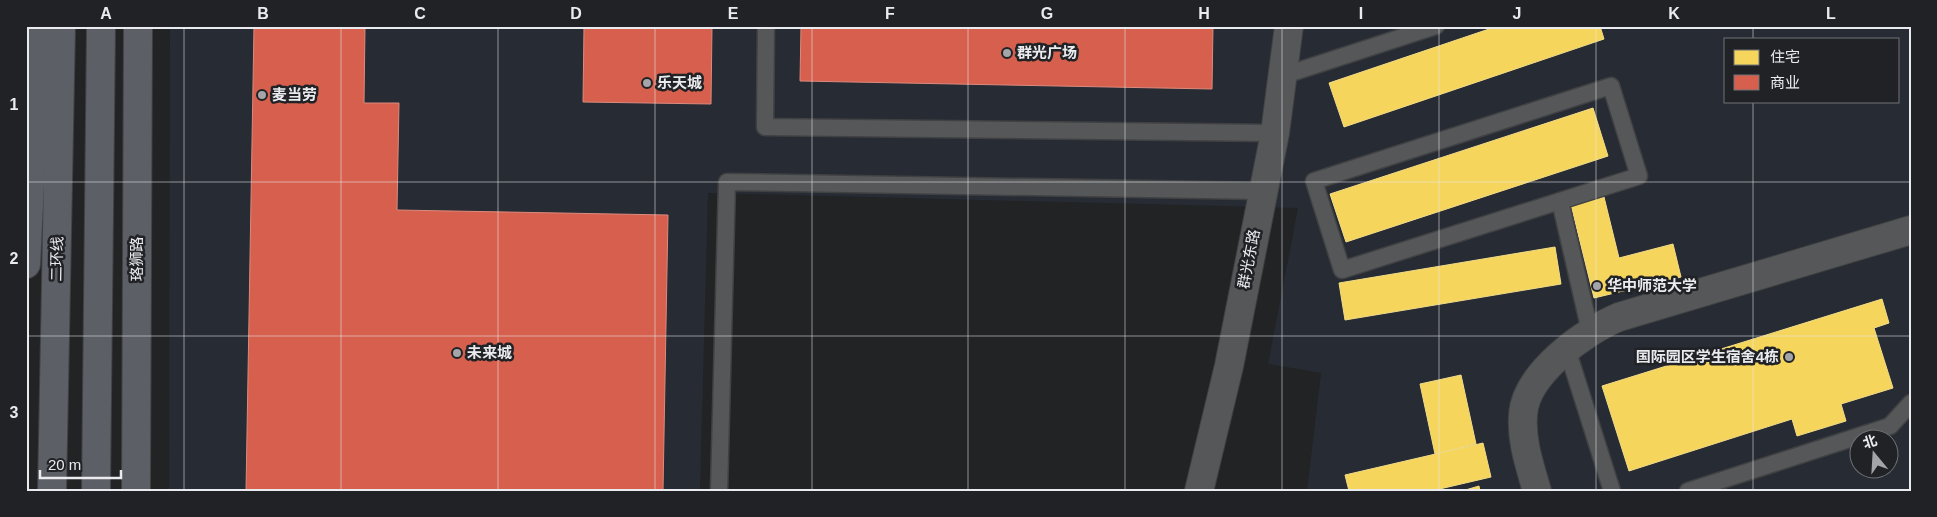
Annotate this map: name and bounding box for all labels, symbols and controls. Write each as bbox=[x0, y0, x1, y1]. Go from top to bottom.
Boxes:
text: A bbox=[100, 5, 112, 22]
text: B bbox=[257, 5, 269, 22]
text: C bbox=[414, 5, 426, 22]
text: D bbox=[570, 5, 582, 22]
text: E bbox=[728, 5, 739, 22]
text: F bbox=[885, 5, 895, 22]
text: G bbox=[1041, 5, 1053, 22]
text: H bbox=[1198, 5, 1210, 22]
text: I bbox=[1359, 5, 1363, 22]
text: J bbox=[1513, 5, 1521, 22]
text: K bbox=[1668, 5, 1680, 22]
text: L bbox=[1826, 5, 1836, 22]
legend bbox=[1724, 38, 1900, 102]
place label: 群光广场 bbox=[1017, 44, 1077, 61]
marker: 群光广场 bbox=[1001, 47, 1013, 59]
text: 住宅 bbox=[1770, 48, 1800, 65]
place label: 乐天城 bbox=[657, 74, 702, 91]
text: 商业 bbox=[1770, 74, 1800, 91]
marker: 乐天城 bbox=[641, 77, 653, 89]
place label: 麦当劳 bbox=[272, 86, 317, 103]
marker: 麦当劳 bbox=[256, 89, 268, 101]
text: 1 bbox=[10, 96, 19, 113]
street label: 群光东路 bbox=[1234, 228, 1263, 290]
street label: 二环线 bbox=[48, 236, 65, 282]
street label: 珞狮路 bbox=[128, 236, 145, 282]
text: 2 bbox=[10, 250, 19, 267]
place label: 华中师范大学 bbox=[1607, 277, 1697, 294]
marker: 华中师范大学 bbox=[1591, 280, 1603, 292]
place label: 未来城 bbox=[467, 344, 512, 361]
marker: 未来城 bbox=[451, 347, 463, 359]
place label: 国际园区学生宿舍4栋 bbox=[1636, 348, 1779, 365]
marker: 国际园区学生宿舍4栋 bbox=[1783, 351, 1795, 363]
text: 3 bbox=[10, 404, 19, 421]
north arrow bbox=[1850, 430, 1900, 480]
text: 北 bbox=[1861, 432, 1879, 451]
scale bar bbox=[40, 447, 121, 479]
text: 20 m bbox=[48, 456, 81, 473]

